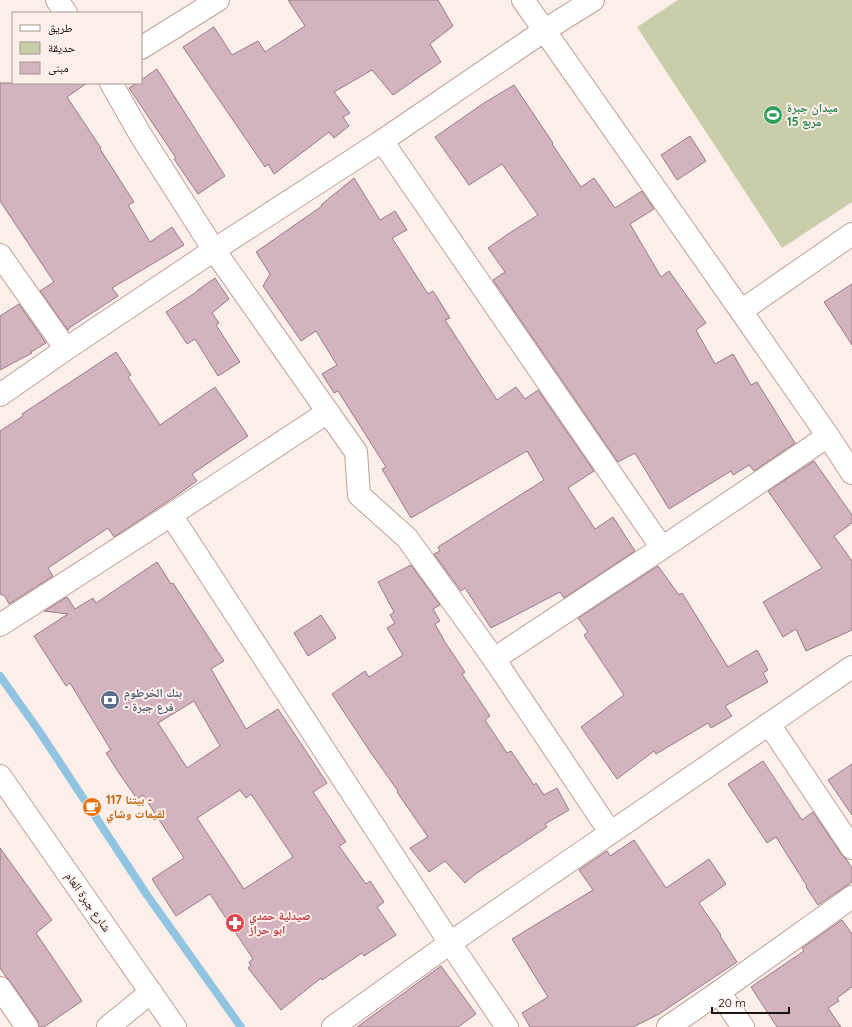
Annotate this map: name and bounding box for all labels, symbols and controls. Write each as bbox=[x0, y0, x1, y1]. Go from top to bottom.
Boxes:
legend bbox=[12, 12, 142, 84]
text: طريق bbox=[48, 20, 73, 35]
text: حديقة bbox=[48, 40, 76, 55]
text: مبنى bbox=[48, 60, 69, 75]
place label: ميدان جبرة مربع 15 bbox=[787, 100, 838, 130]
sports icon: ميدان جبرة مربع 15 bbox=[762, 104, 784, 126]
place label: بنك الخرطوم - فرع جبرة bbox=[124, 685, 182, 715]
bank icon: بنك الخرطوم - فرع جبرة bbox=[99, 689, 121, 711]
place label: بيتنا 117 - لقيمات وشاي bbox=[106, 792, 165, 824]
cafe icon: بيتنا 117 - لقيمات وشاي bbox=[81, 796, 103, 818]
street label: شارع جبرة العام bbox=[62, 869, 115, 935]
place label: صيدلية حمدي ابو حراز bbox=[248, 908, 311, 937]
pharmacy icon: صيدلية حمدي ابو حراز bbox=[224, 912, 246, 934]
scale bar bbox=[712, 989, 789, 1015]
text: 20 m bbox=[718, 995, 746, 1010]

